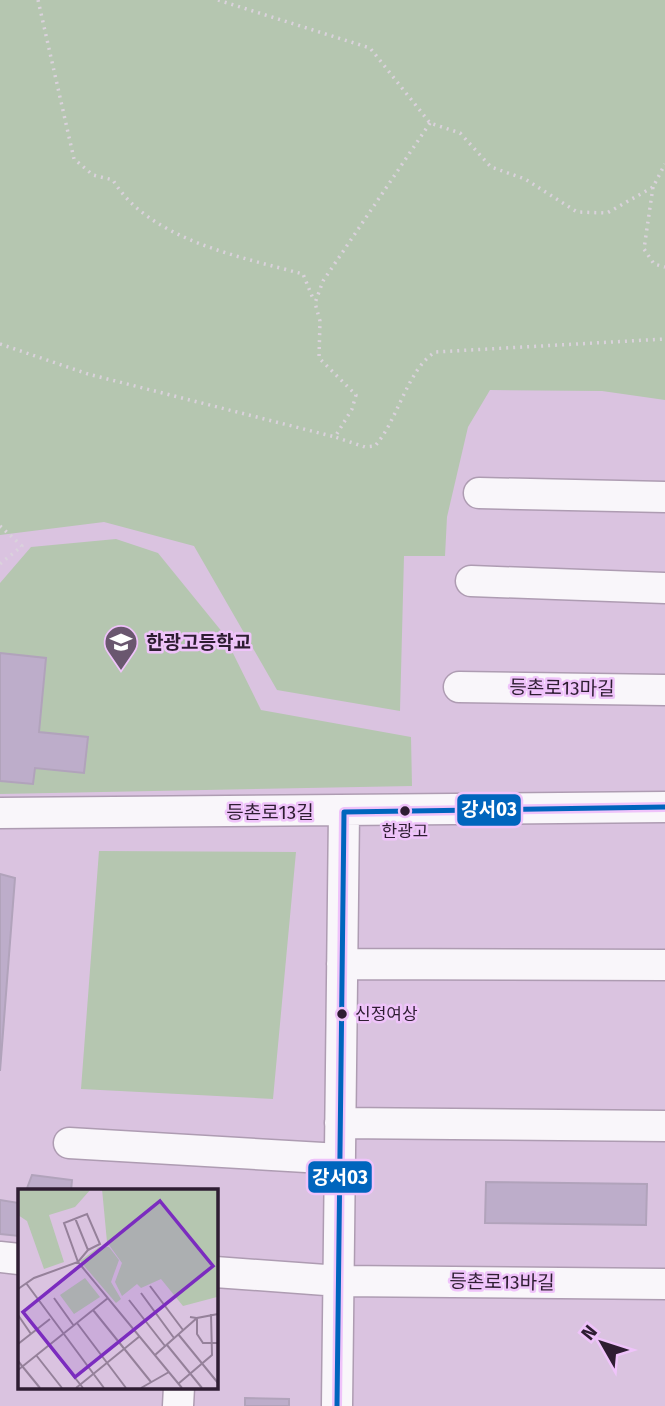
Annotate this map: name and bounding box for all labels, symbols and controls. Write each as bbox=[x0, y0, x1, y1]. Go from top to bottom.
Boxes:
school or university icon: 한광고등학교 bbox=[102, 623, 140, 672]
place label: 한광고등학교 bbox=[146, 631, 251, 654]
street label: 등촌로13마길 bbox=[509, 676, 615, 700]
line badge: 강서03 bbox=[456, 793, 522, 827]
text: 강서03 bbox=[461, 798, 517, 821]
street label: 등촌로13길 bbox=[226, 801, 314, 824]
marker: 한광고 bbox=[398, 804, 412, 818]
place label: 한광고 bbox=[382, 821, 428, 842]
place label: 신정여상 bbox=[355, 1004, 418, 1025]
marker: 신정여상 bbox=[335, 1007, 349, 1021]
line badge: 강서03 bbox=[307, 1160, 373, 1194]
text: 강서03 bbox=[312, 1166, 368, 1189]
inset map bbox=[18, 1189, 217, 1388]
street label: 등촌로13바길 bbox=[449, 1270, 555, 1294]
north arrow bbox=[567, 1308, 637, 1378]
text: N bbox=[576, 1320, 602, 1345]

